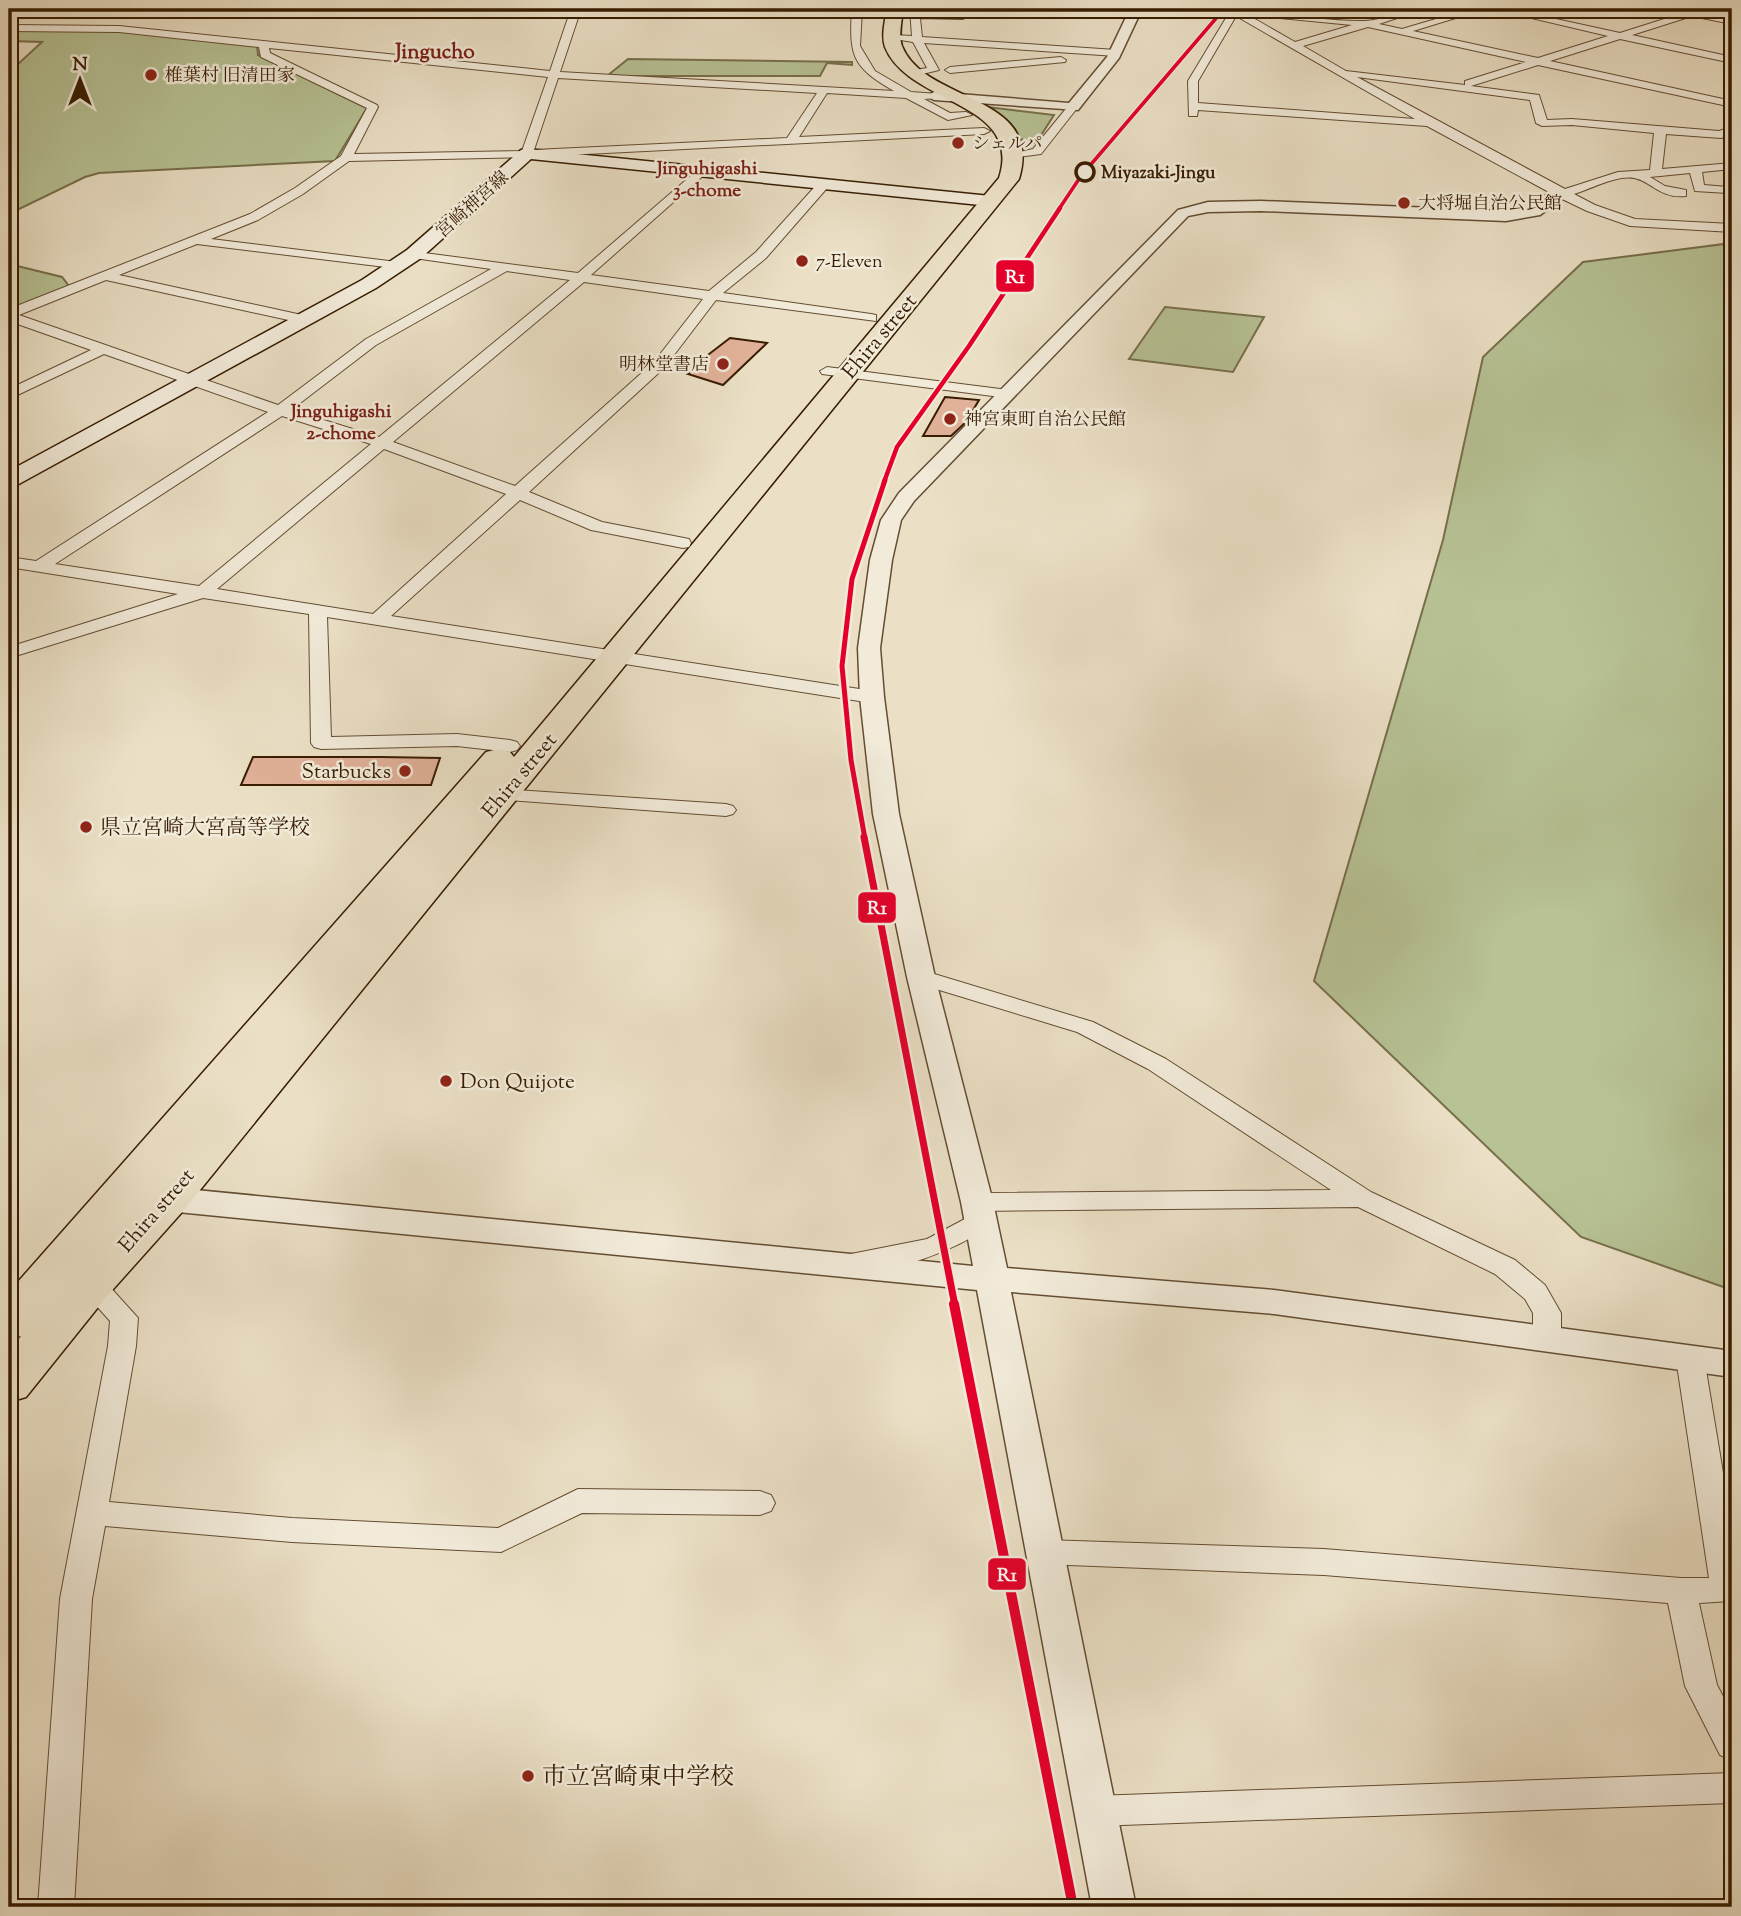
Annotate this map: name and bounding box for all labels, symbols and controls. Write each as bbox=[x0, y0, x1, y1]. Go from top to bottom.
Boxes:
district label: Jingucho bbox=[393, 38, 475, 68]
north arrow bbox=[46, 46, 116, 116]
text: N bbox=[72, 52, 88, 79]
place label: 椎葉村 旧清田家 bbox=[165, 64, 295, 90]
marker: 椎葉村 旧清田家 bbox=[143, 67, 159, 83]
place label: シェルパ bbox=[972, 132, 1042, 158]
marker: シェルパ bbox=[950, 135, 966, 151]
district label: Jinguhigashi 3-chome bbox=[655, 156, 758, 205]
place label: Miyazaki-Jingu bbox=[1101, 161, 1216, 187]
marker: Miyazaki-Jingu bbox=[1075, 162, 1095, 182]
street label: 宮崎神宮線 bbox=[431, 166, 515, 245]
place label: 大将堀自治公民館 bbox=[1418, 192, 1562, 218]
marker: 大将堀自治公民館 bbox=[1396, 195, 1412, 211]
place label: 7-Eleven bbox=[816, 250, 883, 276]
marker: 7-Eleven bbox=[794, 253, 810, 269]
line badge: R1 bbox=[995, 259, 1035, 293]
text: R1 bbox=[1005, 265, 1026, 292]
street label: Ehira street bbox=[836, 288, 925, 386]
place label: 明林堂書店 bbox=[619, 353, 709, 379]
marker: 明林堂書店 bbox=[715, 356, 731, 372]
district label: Jinguhigashi 2-chome bbox=[289, 399, 392, 448]
place label: 神宮東町自治公民館 bbox=[964, 408, 1126, 434]
marker: 神宮東町自治公民館 bbox=[942, 411, 958, 427]
street label: Ehira street bbox=[476, 727, 565, 825]
place label: Starbucks bbox=[302, 758, 391, 788]
marker: Starbucks bbox=[397, 763, 413, 779]
place label: 県立宮崎大宮高等学校 bbox=[100, 814, 310, 844]
marker: 県立宮崎大宮高等学校 bbox=[78, 819, 94, 835]
line badge: R1 bbox=[857, 891, 897, 924]
text: R1 bbox=[867, 896, 888, 923]
place label: Don Quijote bbox=[460, 1068, 575, 1098]
marker: Don Quijote bbox=[438, 1073, 454, 1089]
street label: Ehira street bbox=[112, 1163, 203, 1260]
line badge: R1 bbox=[987, 1557, 1027, 1591]
text: R1 bbox=[997, 1563, 1018, 1590]
place label: 市立宮崎東中学校 bbox=[542, 1761, 734, 1795]
marker: 市立宮崎東中学校 bbox=[520, 1768, 536, 1784]

